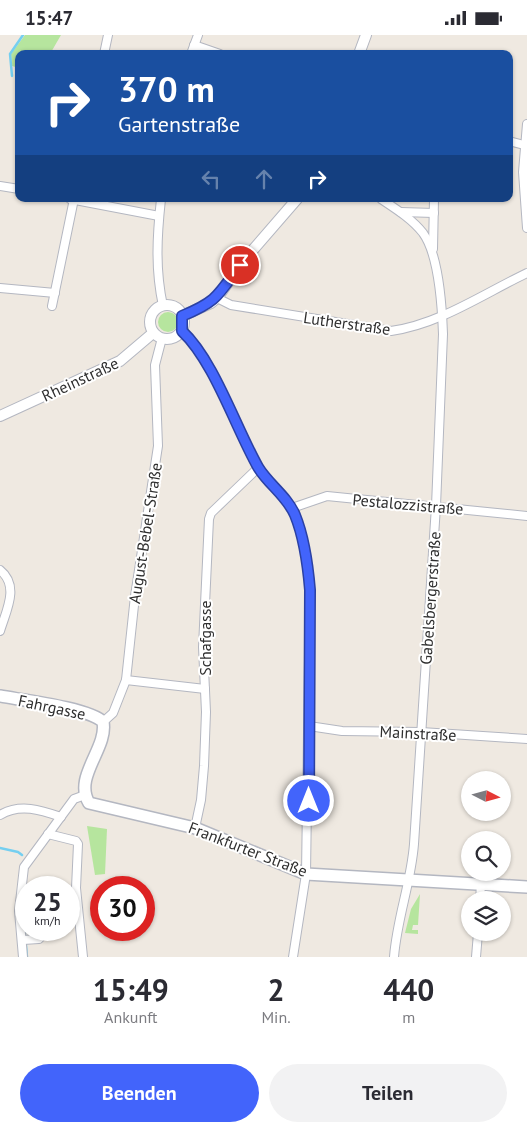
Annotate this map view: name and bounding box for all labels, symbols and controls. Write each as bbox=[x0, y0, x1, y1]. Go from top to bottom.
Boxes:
text: 15:47 bbox=[25, 6, 73, 30]
text: 370 m bbox=[118, 66, 215, 112]
icon: right bbox=[35, 70, 100, 135]
text: Gartenstraße bbox=[118, 110, 240, 138]
icon: left bbox=[197, 165, 225, 193]
icon: ahead bbox=[250, 165, 278, 193]
icon: right bbox=[303, 165, 331, 193]
pin bbox=[219, 244, 261, 286]
icon: arrive bbox=[226, 251, 254, 279]
street label: Lutherstraße bbox=[302, 307, 392, 339]
street label: Rheinstraße bbox=[38, 352, 122, 406]
street label: August-Bebel-Straße bbox=[124, 461, 166, 605]
street label: Pestalozzistraße bbox=[352, 489, 464, 519]
street label: Gabelsbergerstraße bbox=[415, 531, 445, 665]
street label: Schafgasse bbox=[195, 600, 215, 676]
street label: Fahrgasse bbox=[16, 690, 88, 724]
street label: Mainstraße bbox=[379, 721, 457, 745]
north arrow bbox=[461, 771, 511, 821]
map controls bbox=[461, 771, 511, 941]
position arrow bbox=[282, 774, 334, 826]
street label: Frankfurter Straße bbox=[186, 817, 310, 881]
button: search bbox=[461, 831, 511, 881]
speed limit sign: 30 bbox=[90, 876, 155, 941]
text: 25 bbox=[33, 886, 62, 918]
button: layers bbox=[461, 891, 511, 941]
text: km/h bbox=[34, 913, 61, 928]
text: 15:49 bbox=[93, 970, 169, 1009]
text: 2 bbox=[268, 970, 285, 1009]
text: 440 bbox=[383, 970, 434, 1009]
text: Ankunft bbox=[104, 1007, 157, 1027]
text: Min. bbox=[261, 1007, 291, 1027]
text: m bbox=[402, 1007, 415, 1027]
button: Beenden bbox=[20, 1064, 259, 1122]
button: Teilen bbox=[269, 1064, 507, 1122]

